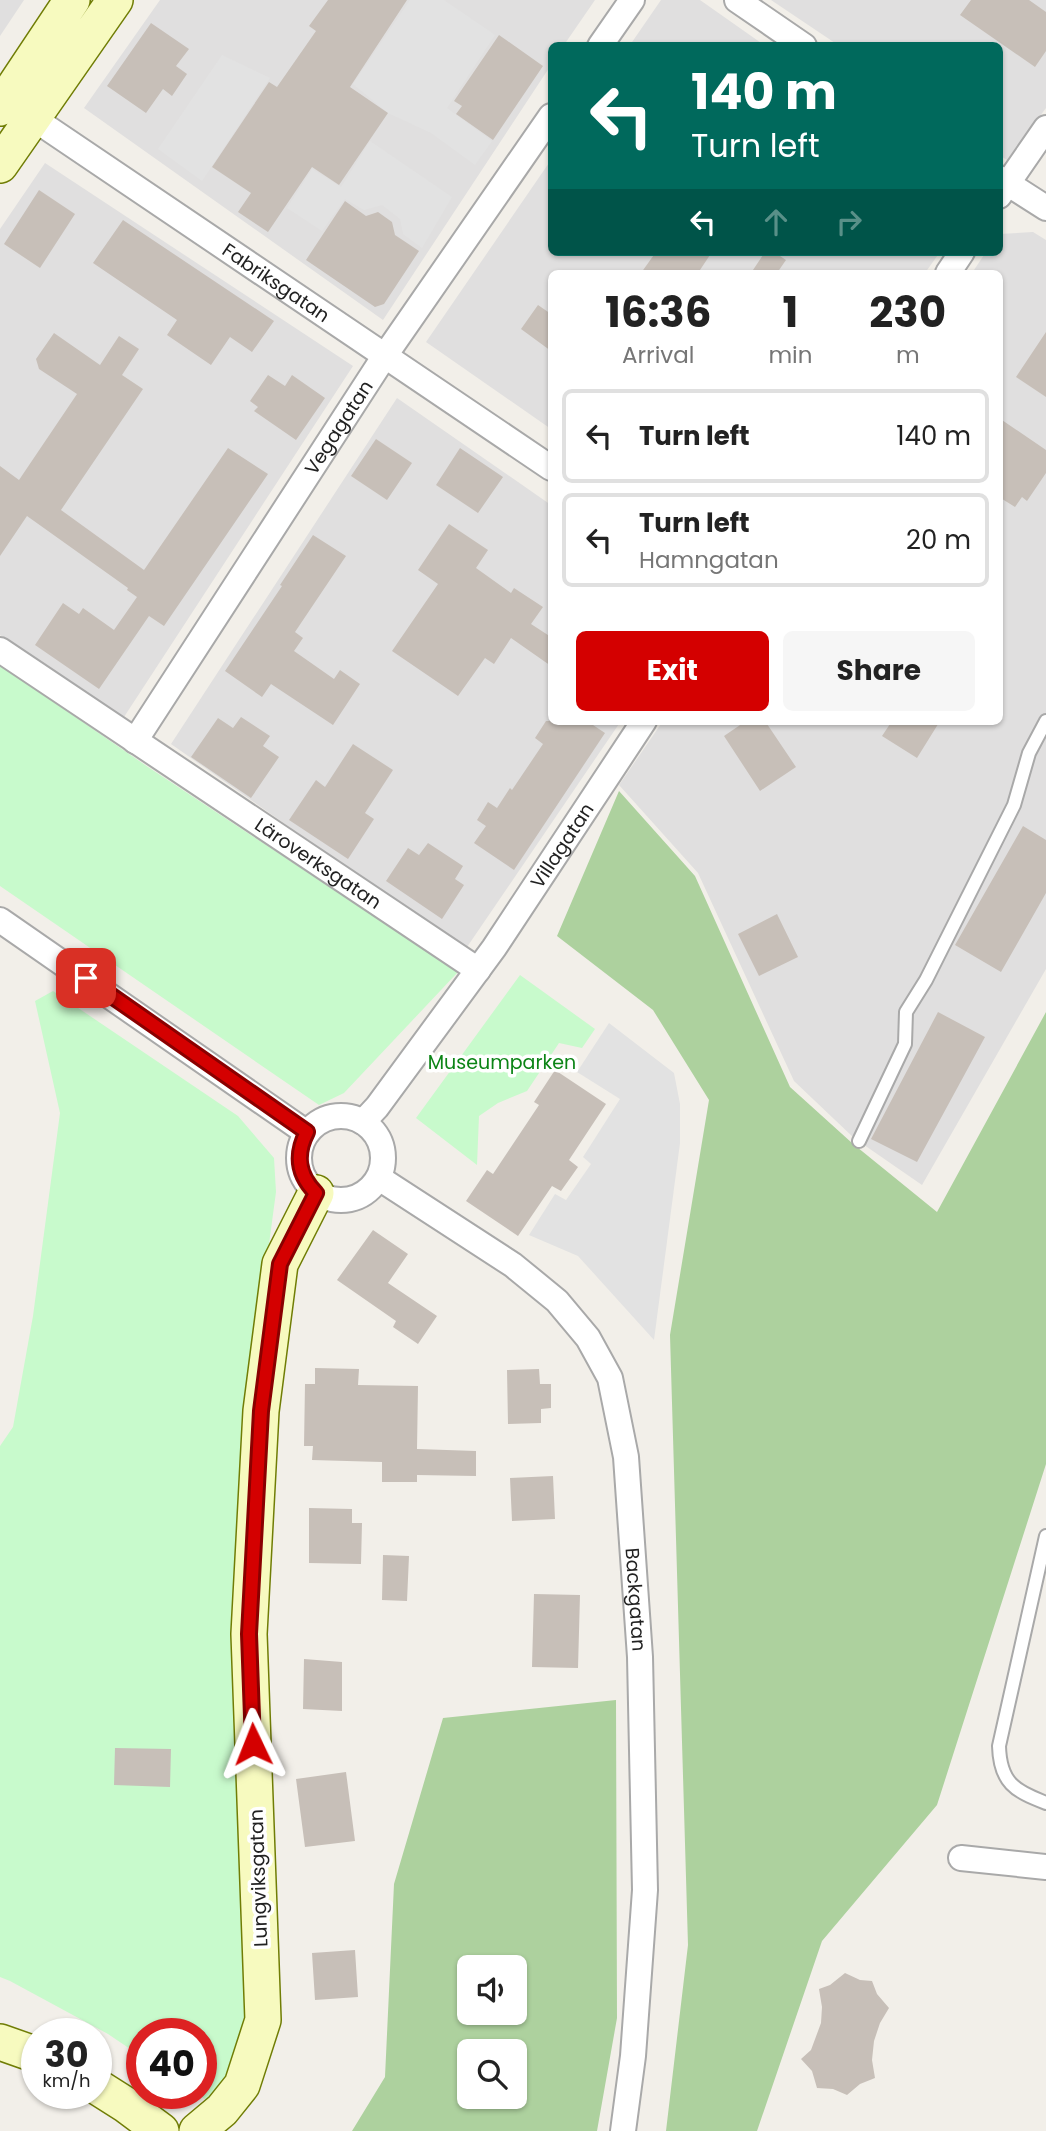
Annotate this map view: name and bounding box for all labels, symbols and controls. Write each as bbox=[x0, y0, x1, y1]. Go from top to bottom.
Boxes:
text: 140 m bbox=[691, 58, 837, 126]
icon: left bbox=[576, 70, 667, 161]
text: Turn left bbox=[691, 123, 820, 168]
icon: left bbox=[684, 203, 722, 241]
icon: ahead bbox=[757, 203, 795, 241]
icon: right bbox=[830, 203, 868, 241]
street label: Fabriksgatan bbox=[217, 237, 335, 329]
text: 16:36 bbox=[605, 283, 712, 342]
text: 1 bbox=[783, 283, 798, 342]
text: 230 bbox=[869, 283, 946, 342]
text: Arrival bbox=[622, 339, 694, 371]
text: min bbox=[768, 339, 812, 371]
text: m bbox=[896, 339, 920, 371]
street label: Vegagatan bbox=[298, 375, 380, 480]
icon: left bbox=[580, 417, 618, 455]
text: Turn left bbox=[639, 418, 750, 454]
text: 140 m bbox=[896, 418, 971, 454]
text: Turn left bbox=[639, 505, 750, 541]
icon: left bbox=[580, 521, 618, 559]
text: 20 m bbox=[906, 522, 971, 558]
text: Hamngatan bbox=[639, 544, 779, 576]
button: Exit bbox=[576, 631, 769, 711]
button: Share bbox=[783, 631, 975, 711]
street label: Villagatan bbox=[524, 797, 600, 894]
street label: Läroverksgatan bbox=[249, 811, 387, 916]
pin bbox=[56, 948, 116, 1008]
icon: arrive bbox=[67, 959, 105, 997]
park label: Museumparken bbox=[428, 1049, 576, 1076]
street label: Backgatan bbox=[618, 1547, 653, 1652]
position arrow bbox=[216, 1707, 290, 1781]
street label: Lungviksgatan bbox=[243, 1809, 274, 1947]
map controls bbox=[457, 1955, 527, 2109]
button: sound bbox=[457, 1955, 527, 2025]
speed limit sign: 40 bbox=[126, 2018, 217, 2109]
text: 30 bbox=[45, 2030, 89, 2079]
button: search bbox=[457, 2039, 527, 2109]
text: km/h bbox=[43, 2068, 90, 2093]

